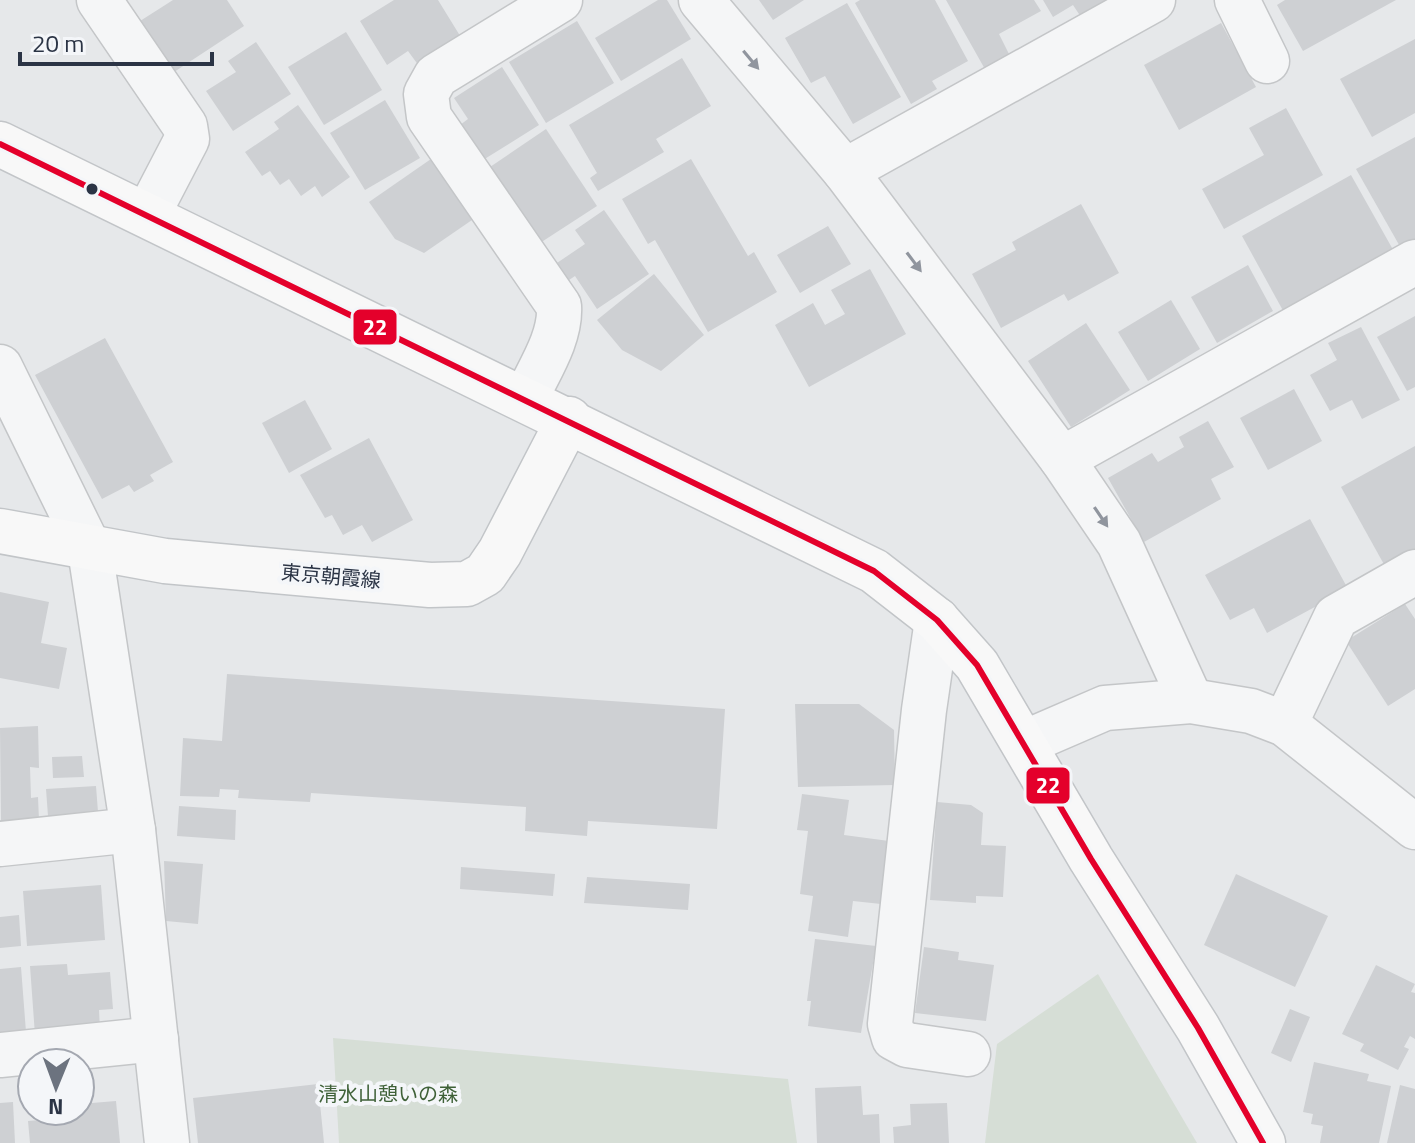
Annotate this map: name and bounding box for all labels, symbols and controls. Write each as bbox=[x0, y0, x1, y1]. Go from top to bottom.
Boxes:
scale bar bbox=[20, 16, 212, 66]
text: 20 m bbox=[32, 25, 84, 61]
one-way arrow bbox=[742, 49, 759, 69]
unlabelled marker bbox=[84, 181, 100, 197]
one-way arrow bbox=[906, 252, 922, 272]
line badge: 22 bbox=[352, 308, 398, 346]
text: 22 bbox=[363, 310, 387, 344]
one-way arrow bbox=[1094, 506, 1109, 527]
street label: 東京朝霞線 bbox=[280, 556, 382, 596]
line badge: 22 bbox=[1025, 766, 1071, 805]
text: 22 bbox=[1036, 768, 1060, 802]
north arrow bbox=[16, 1047, 96, 1127]
park label: 清水山憩いの森 bbox=[318, 1078, 458, 1109]
text: N bbox=[48, 1090, 64, 1124]

